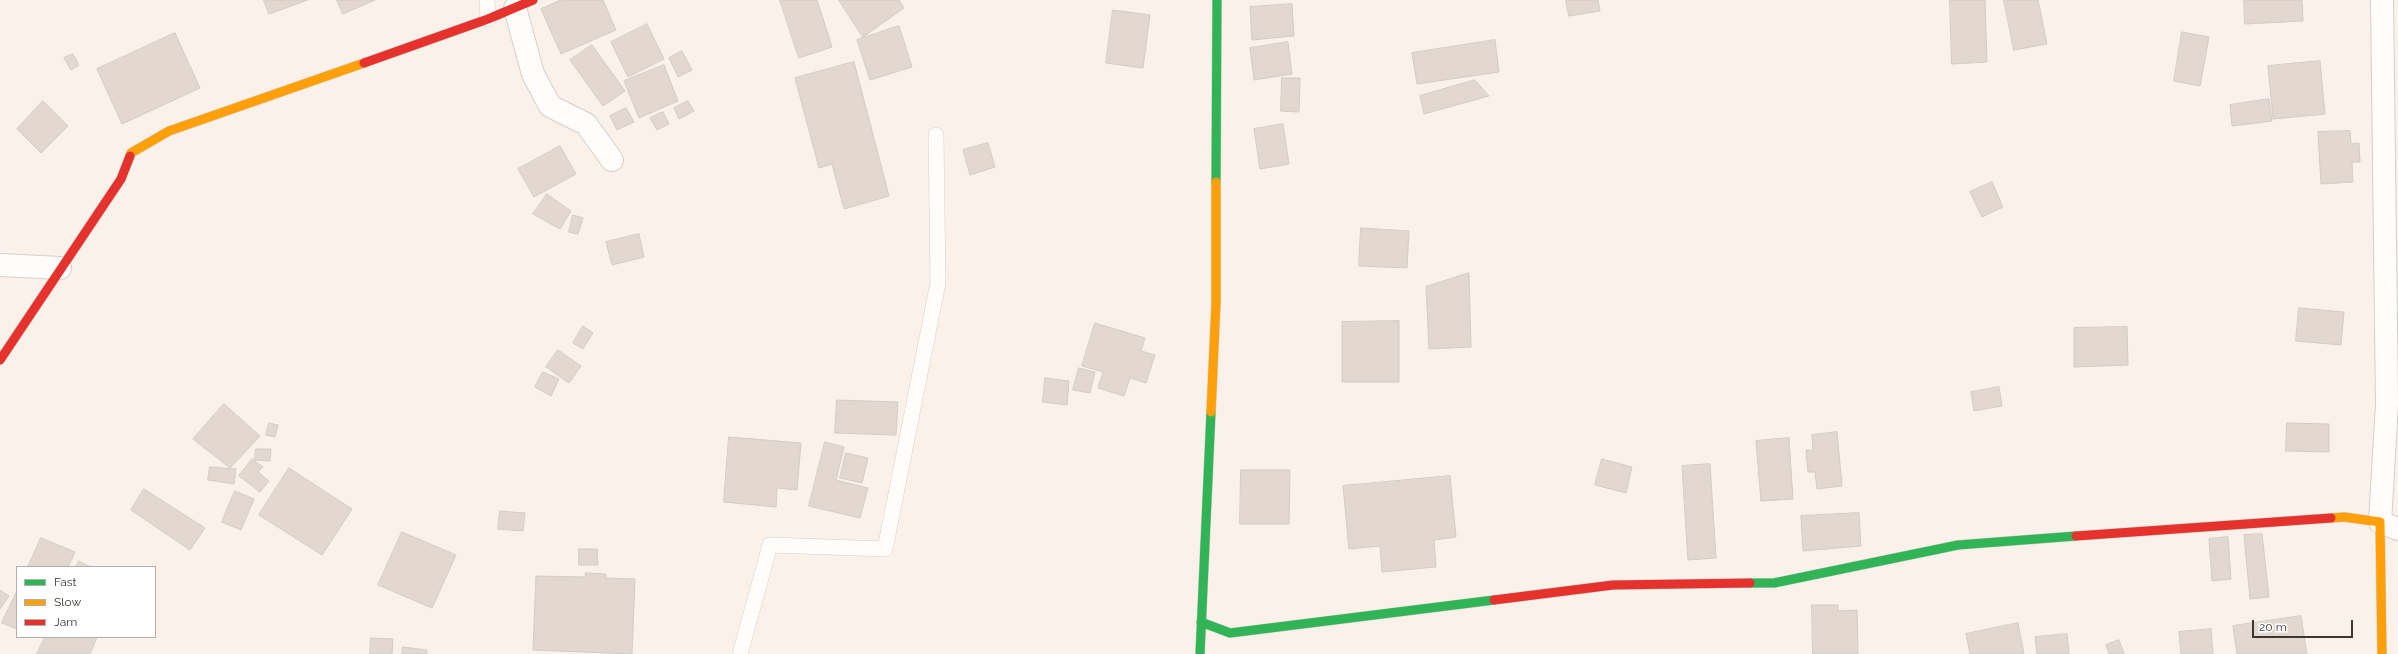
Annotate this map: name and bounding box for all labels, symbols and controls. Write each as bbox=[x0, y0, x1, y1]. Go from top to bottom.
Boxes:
legend bbox=[16, 566, 156, 638]
text: Fast bbox=[54, 575, 77, 589]
text: Slow bbox=[54, 595, 81, 609]
scale bar bbox=[2254, 612, 2355, 638]
text: Jam bbox=[54, 615, 77, 629]
text: 20 m bbox=[2259, 620, 2287, 634]

